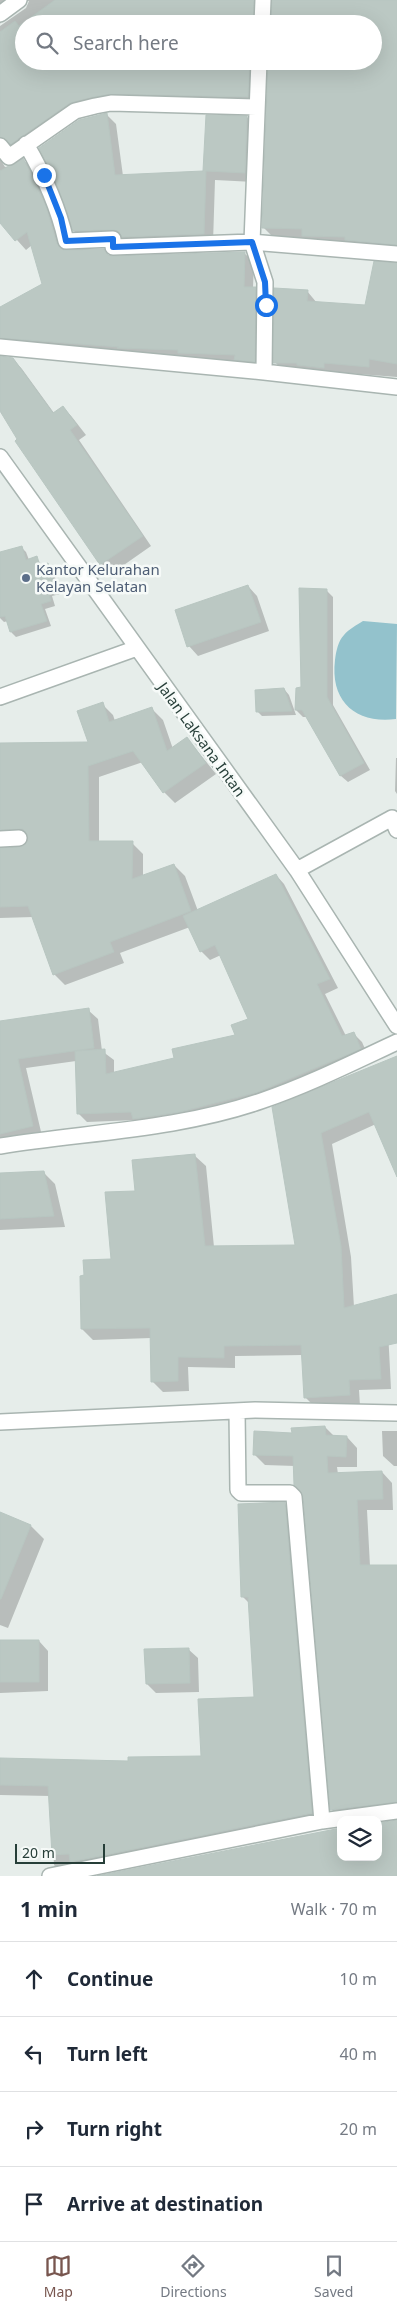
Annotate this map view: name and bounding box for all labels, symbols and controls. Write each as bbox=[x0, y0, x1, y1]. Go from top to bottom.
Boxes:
search box bbox=[15, 15, 382, 70]
icon: search bbox=[33, 29, 61, 57]
text: Search here bbox=[73, 30, 179, 56]
route end bbox=[33, 164, 56, 187]
route start bbox=[255, 294, 278, 317]
place label: Kantor Kelurahan Kelayan Selatan bbox=[36, 559, 160, 596]
marker: Kantor Kelurahan Kelayan Selatan bbox=[20, 572, 32, 584]
street label: Jalan Laksana Intan bbox=[152, 676, 250, 800]
map controls bbox=[337, 1816, 382, 1861]
button: layers bbox=[337, 1816, 382, 1861]
scale bar bbox=[15, 1841, 105, 1864]
text: 20 m bbox=[22, 1843, 55, 1862]
text: 1 min bbox=[20, 1895, 78, 1923]
text: Walk · 70 m bbox=[291, 1898, 377, 1920]
icon: ahead bbox=[20, 1965, 48, 1993]
text: Continue bbox=[67, 1966, 153, 1992]
text: 10 m bbox=[340, 1968, 377, 1990]
icon: left bbox=[20, 2040, 48, 2068]
text: Turn left bbox=[67, 2041, 148, 2067]
text: 40 m bbox=[340, 2043, 377, 2065]
icon: right bbox=[20, 2115, 48, 2143]
text: Turn right bbox=[67, 2116, 162, 2142]
text: 20 m bbox=[340, 2118, 377, 2140]
icon: arrive bbox=[20, 2190, 48, 2218]
text: Arrive at destination bbox=[67, 2191, 263, 2217]
tab: Map bbox=[44, 2252, 73, 2301]
tab: Directions bbox=[160, 2252, 227, 2301]
tab: Saved bbox=[314, 2252, 353, 2301]

